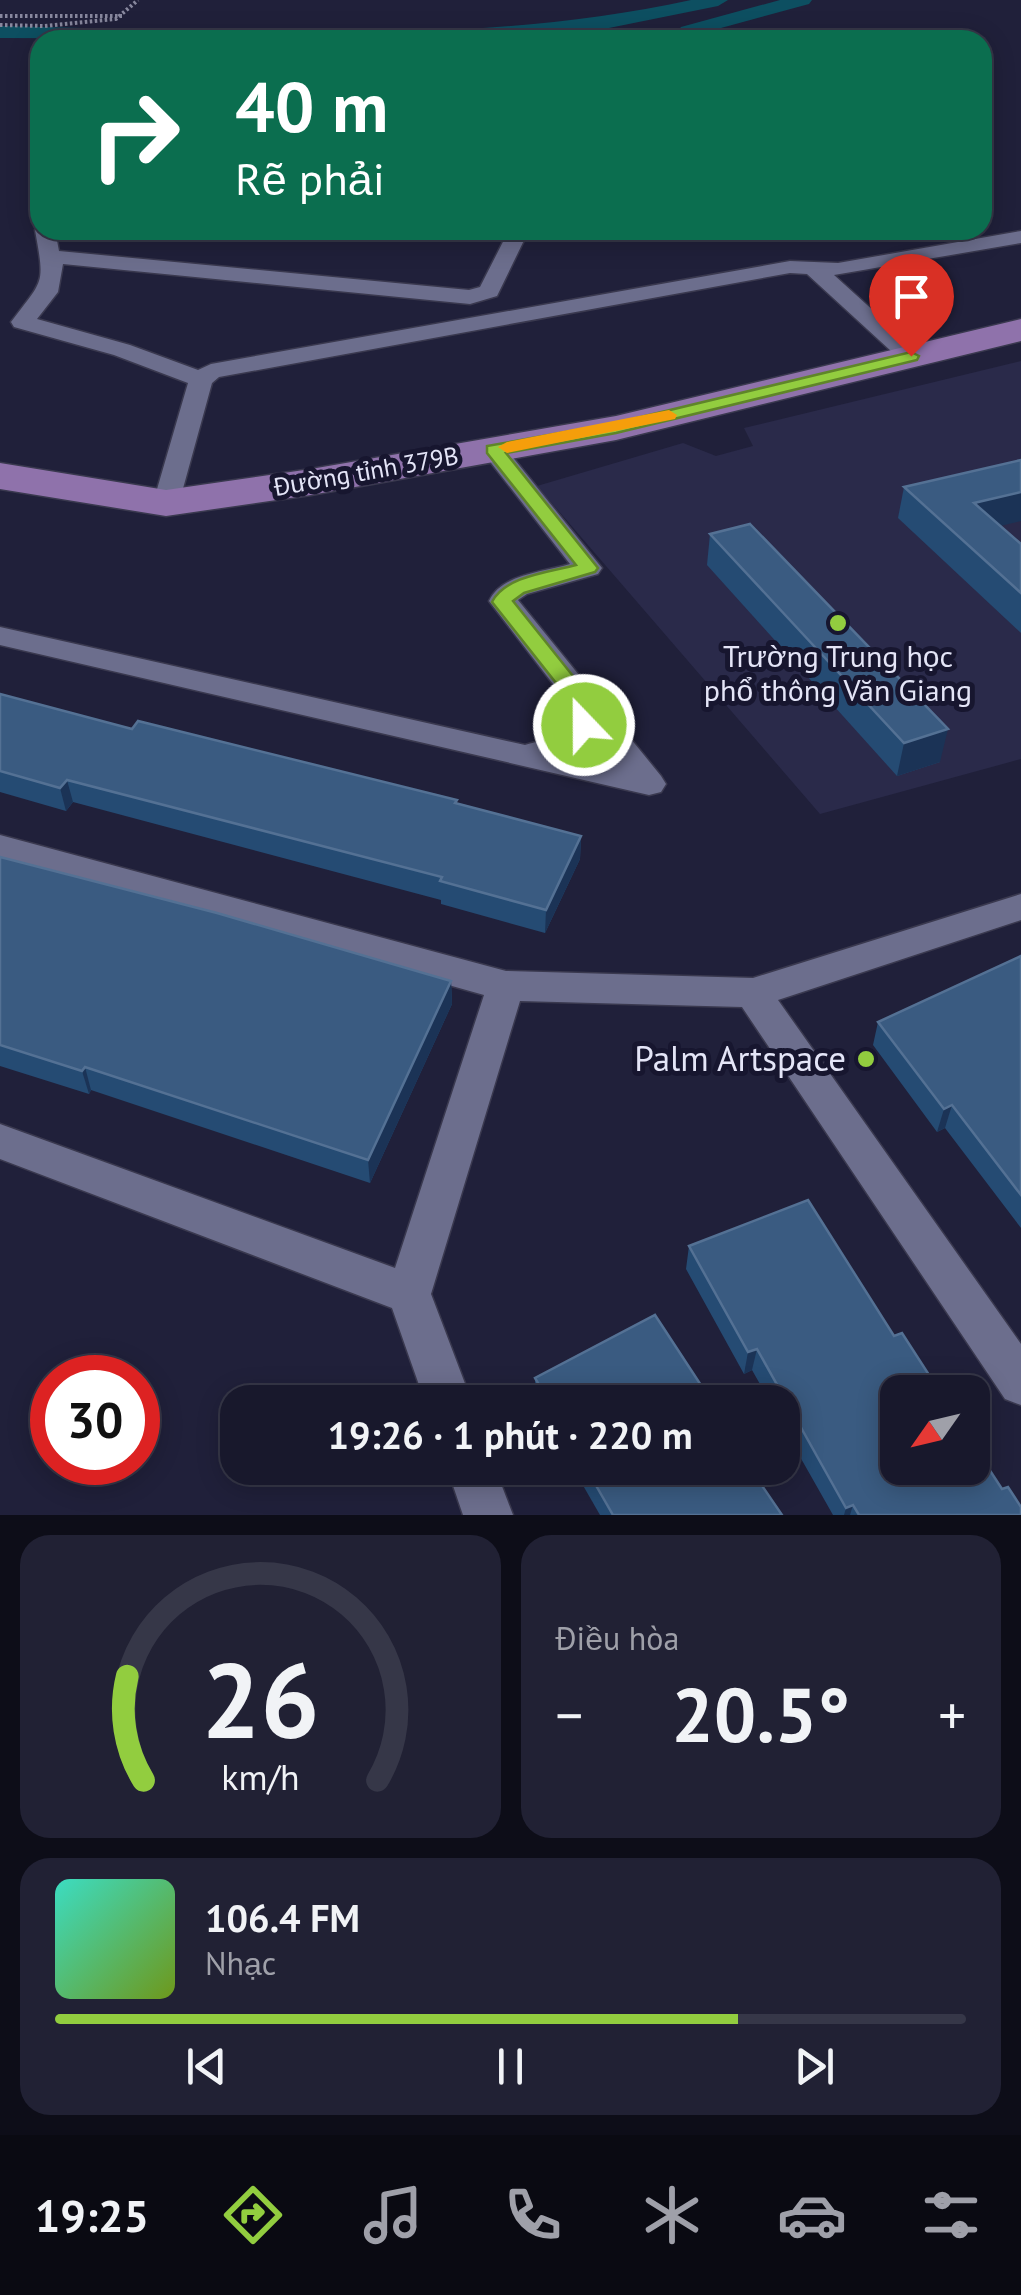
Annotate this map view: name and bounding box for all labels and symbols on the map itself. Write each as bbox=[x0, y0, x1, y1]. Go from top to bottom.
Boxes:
pin bbox=[869, 254, 954, 357]
street label: Đường tỉnh 379B bbox=[270, 439, 461, 503]
marker: Trường Trung học phổ thông Văn Giang bbox=[827, 612, 849, 634]
place label: Trường Trung học phổ thông Văn Giang bbox=[704, 636, 972, 709]
position arrow bbox=[532, 673, 636, 777]
place label: Palm Artspace bbox=[634, 1035, 846, 1081]
marker: Palm Artspace bbox=[855, 1048, 877, 1070]
speed limit sign: 30 bbox=[30, 1355, 160, 1485]
north arrow bbox=[880, 1375, 990, 1485]

